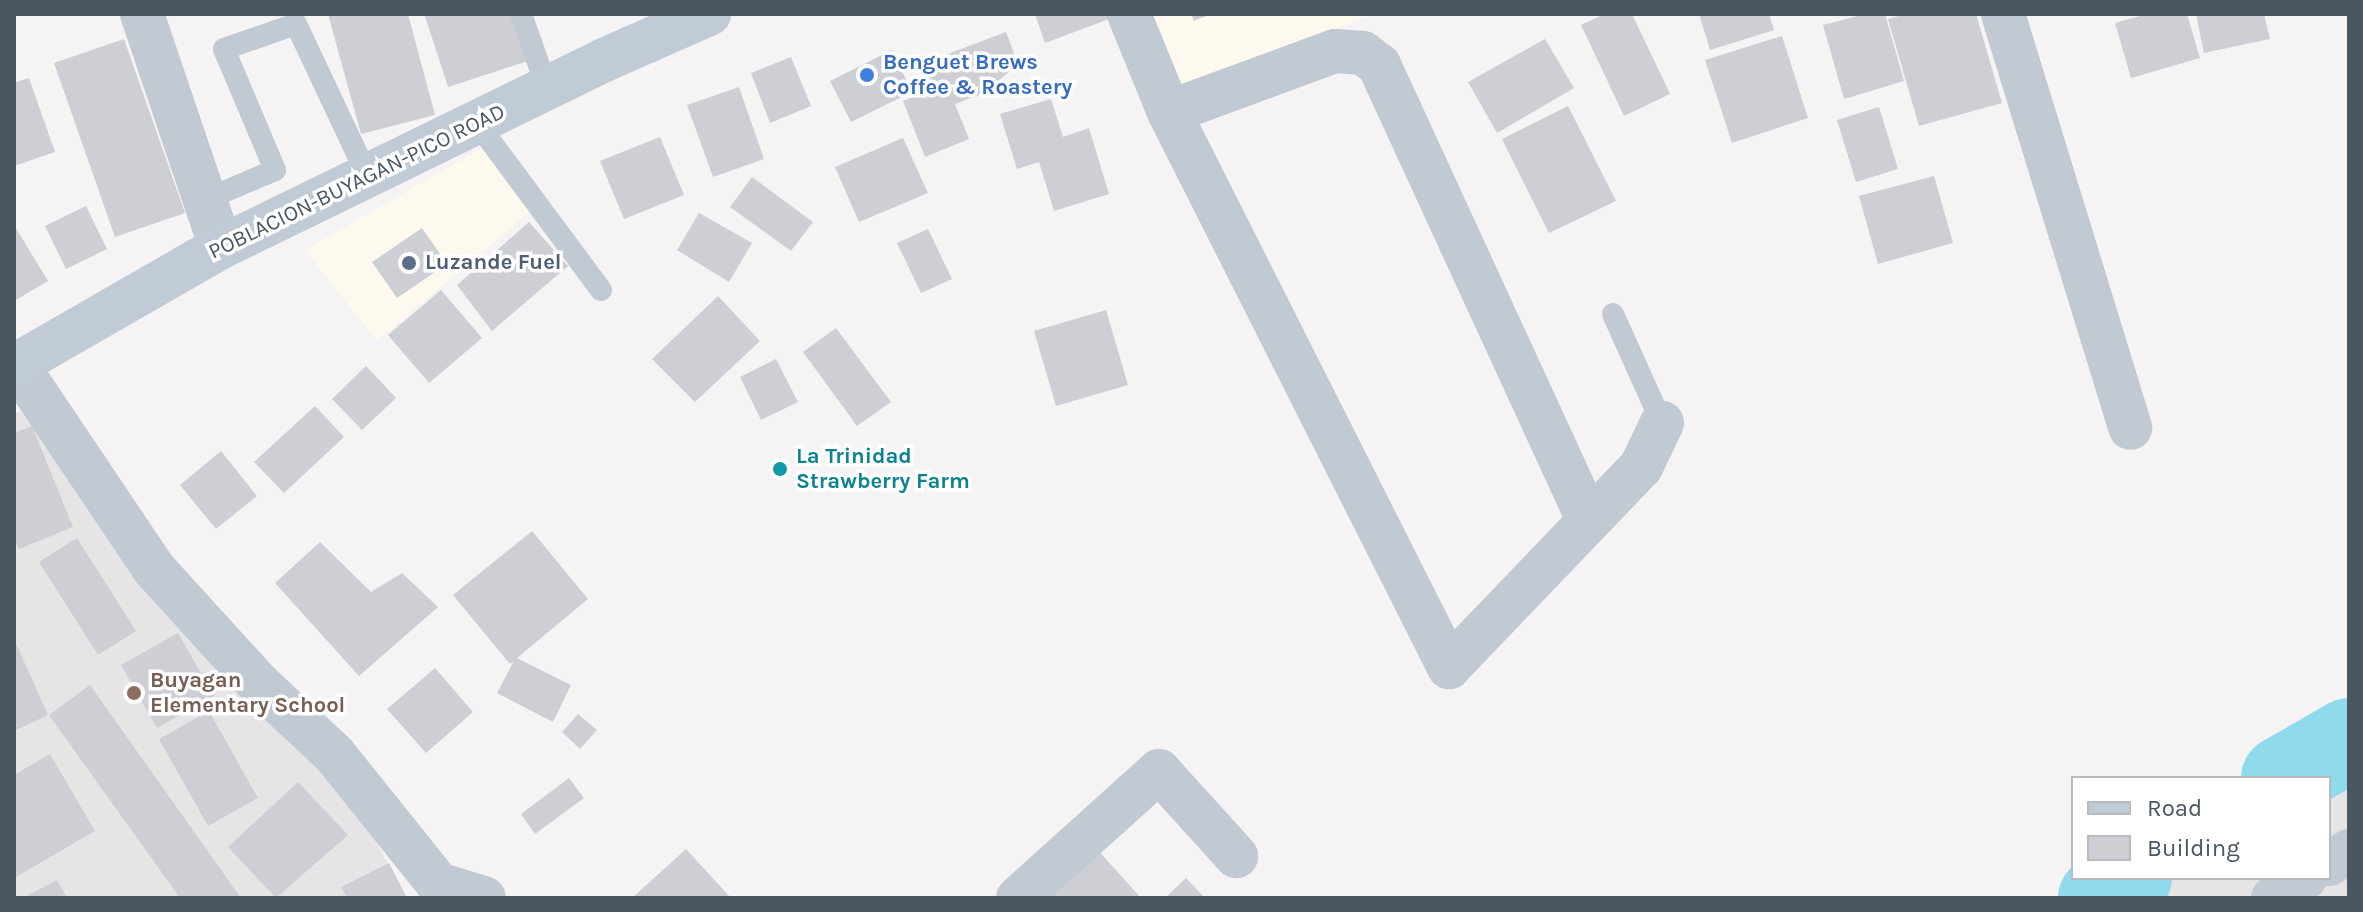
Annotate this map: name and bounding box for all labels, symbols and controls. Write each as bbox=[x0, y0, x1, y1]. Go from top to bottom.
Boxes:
place label: Benguet Brews Coffee & Roastery bbox=[883, 49, 1072, 100]
marker: Benguet Brews Coffee & Roastery bbox=[858, 66, 876, 84]
street label: POBLACION-BUYAGAN-PICO ROAD bbox=[205, 99, 509, 265]
place label: Luzande Fuel bbox=[425, 250, 562, 276]
marker: Luzande Fuel bbox=[400, 254, 418, 272]
place label: La Trinidad Strawberry Farm bbox=[796, 443, 970, 494]
marker: La Trinidad Strawberry Farm bbox=[771, 460, 789, 478]
place label: Buyagan Elementary School bbox=[150, 667, 345, 718]
marker: Buyagan Elementary School bbox=[125, 684, 143, 702]
legend bbox=[2071, 776, 2331, 880]
text: Road bbox=[2147, 794, 2202, 822]
text: Building bbox=[2147, 834, 2240, 862]

